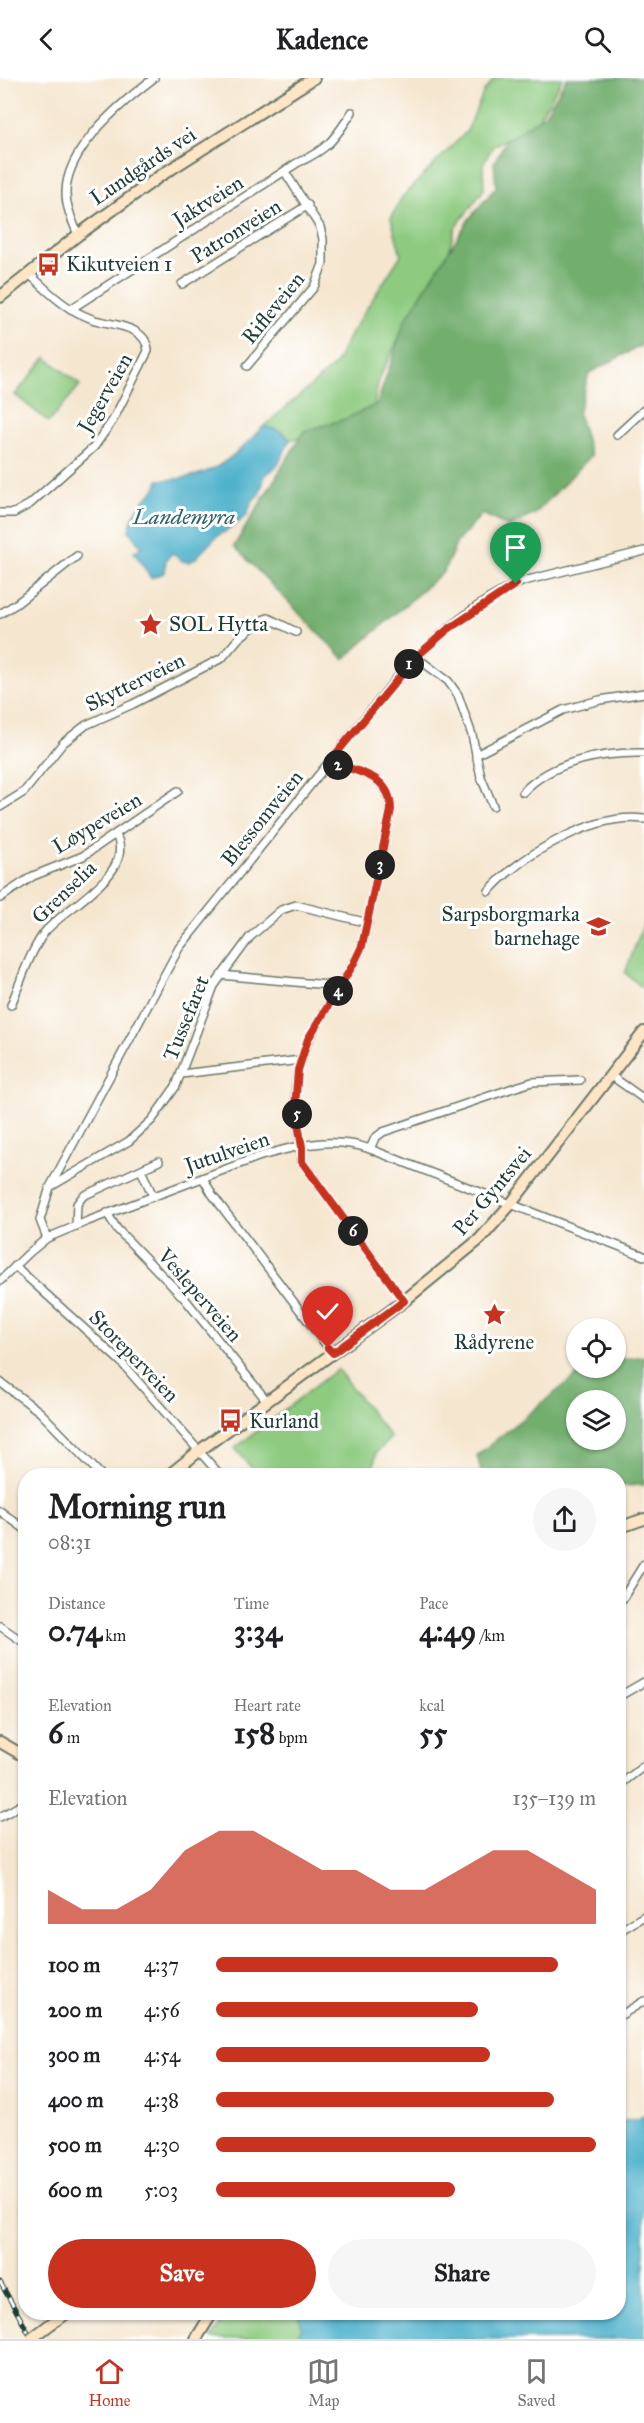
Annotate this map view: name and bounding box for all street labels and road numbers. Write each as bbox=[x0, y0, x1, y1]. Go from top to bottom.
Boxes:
street label: Lundgårds vei bbox=[85, 121, 201, 211]
street label: Jaktveien bbox=[166, 169, 248, 234]
street label: Patronveien bbox=[186, 193, 286, 269]
street label: Rifleveien bbox=[236, 267, 310, 349]
street label: Jegerveien bbox=[71, 348, 138, 439]
street label: Skytterveien bbox=[81, 647, 189, 717]
street label: Blessomveien bbox=[215, 765, 309, 871]
street label: Løypeveien bbox=[48, 786, 146, 860]
street label: Grenselia bbox=[26, 855, 102, 929]
street label: Tussefaret bbox=[157, 971, 215, 1064]
street label: Jutulveien bbox=[179, 1125, 273, 1179]
street label: Per Gyntsvei bbox=[447, 1141, 537, 1241]
street label: Vesleperveien bbox=[152, 1242, 248, 1347]
street label: Storeperveien bbox=[84, 1304, 184, 1408]

